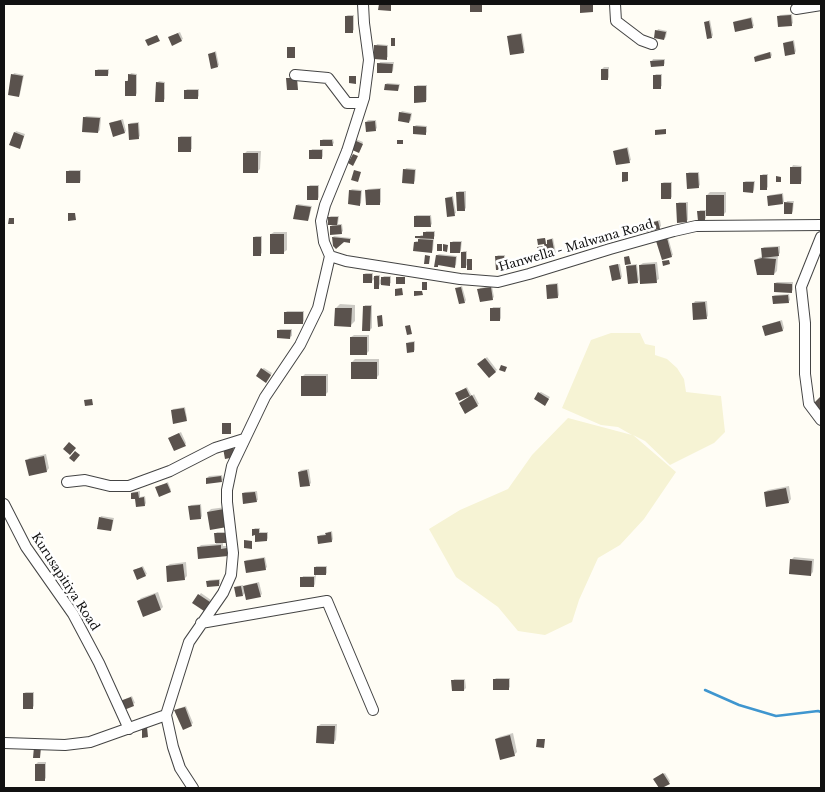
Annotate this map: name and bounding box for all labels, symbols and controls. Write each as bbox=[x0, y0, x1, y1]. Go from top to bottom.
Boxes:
street label: Hanwella - Malwana Road bbox=[497, 217, 655, 275]
street label: Kurusapitiya Road bbox=[28, 530, 102, 634]

